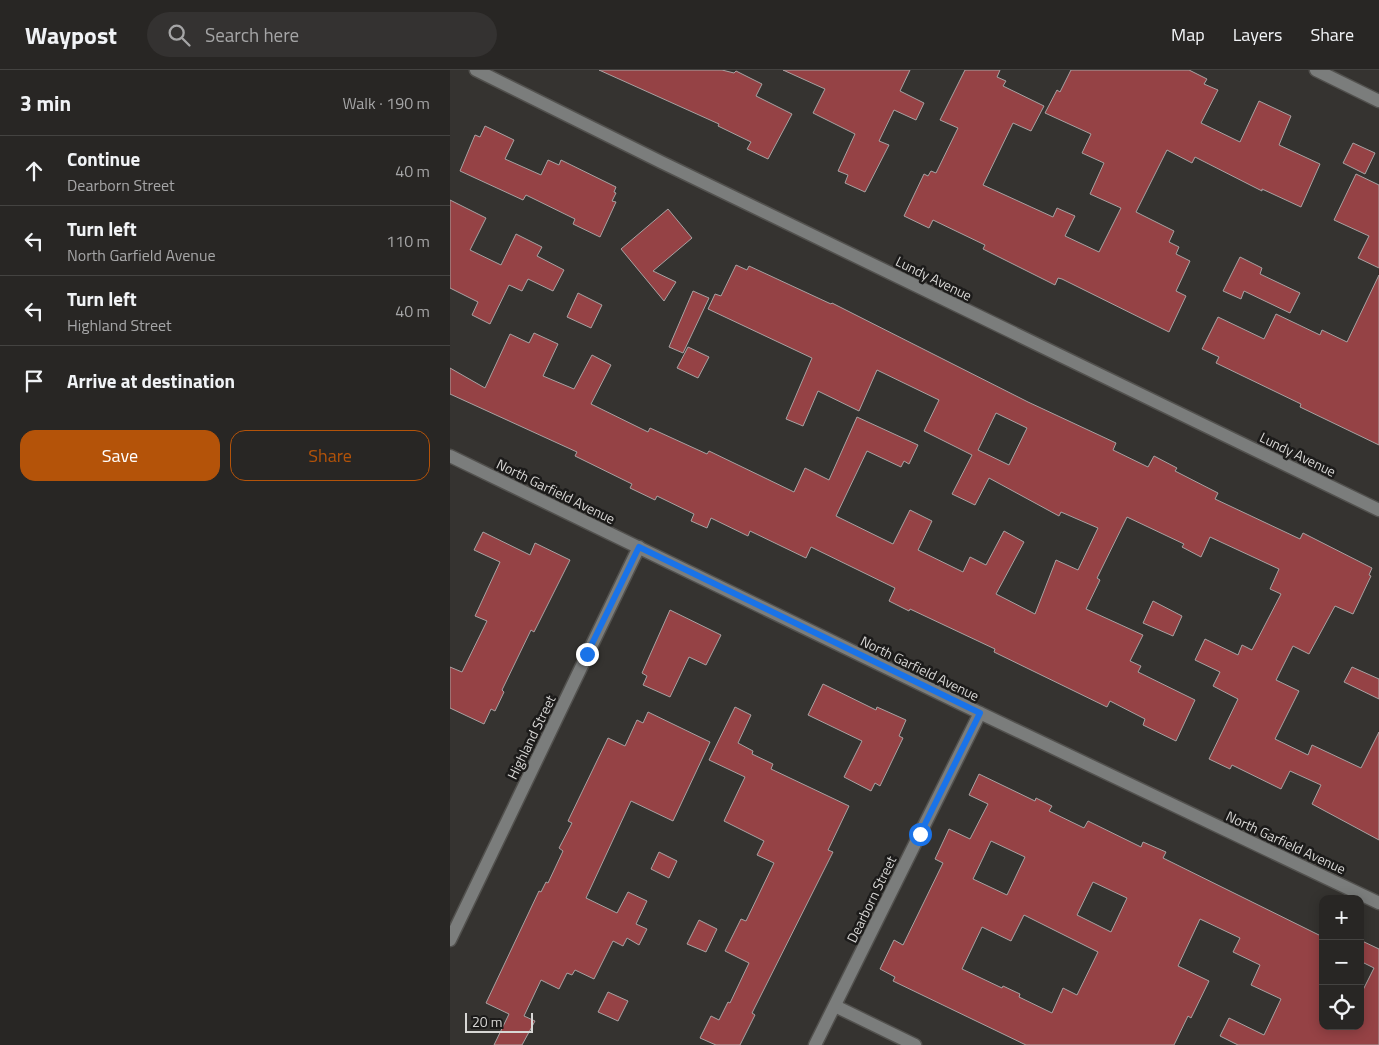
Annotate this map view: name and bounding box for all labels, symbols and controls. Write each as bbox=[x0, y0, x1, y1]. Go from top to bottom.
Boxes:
search box bbox=[147, 12, 497, 57]
text: Waypost bbox=[25, 17, 117, 53]
text: Search here bbox=[205, 20, 299, 49]
icon: search bbox=[165, 21, 193, 49]
text: Map bbox=[1171, 21, 1205, 48]
text: Layers bbox=[1233, 21, 1282, 48]
text: Share bbox=[1310, 21, 1354, 48]
text: 3 min bbox=[20, 87, 71, 119]
text: Walk · 190 m bbox=[342, 91, 430, 115]
text: Continue bbox=[67, 144, 140, 173]
icon: ahead bbox=[20, 157, 48, 185]
text: 40 m bbox=[395, 159, 430, 183]
text: Dearborn Street bbox=[67, 173, 175, 197]
text: Turn left bbox=[67, 214, 137, 243]
icon: left bbox=[20, 227, 48, 255]
text: 110 m bbox=[386, 229, 430, 253]
text: North Garfield Avenue bbox=[67, 243, 215, 267]
street label: Lundy Avenue bbox=[892, 250, 976, 306]
text: Turn left bbox=[67, 284, 137, 313]
icon: left bbox=[20, 297, 48, 325]
text: 40 m bbox=[395, 299, 430, 323]
text: Highland Street bbox=[67, 313, 172, 337]
text: Arrive at destination bbox=[67, 366, 235, 395]
icon: arrive bbox=[20, 367, 48, 395]
street label: Lundy Avenue bbox=[1256, 426, 1340, 482]
button: Save bbox=[20, 430, 220, 481]
button: Share bbox=[230, 430, 430, 481]
street label: North Garfield Avenue bbox=[493, 453, 619, 529]
street label: North Garfield Avenue bbox=[857, 630, 983, 706]
route end bbox=[576, 643, 599, 666]
street label: Highland Street bbox=[501, 691, 561, 783]
street label: North Garfield Avenue bbox=[1223, 805, 1349, 879]
route start bbox=[909, 823, 932, 846]
street label: Dearborn Street bbox=[841, 852, 901, 946]
map controls bbox=[1319, 895, 1364, 1030]
button: + bbox=[1319, 895, 1364, 940]
button: − bbox=[1319, 940, 1364, 985]
button: locate bbox=[1319, 985, 1364, 1030]
scale bar bbox=[465, 1010, 532, 1033]
text: 20 m bbox=[472, 1011, 502, 1032]

